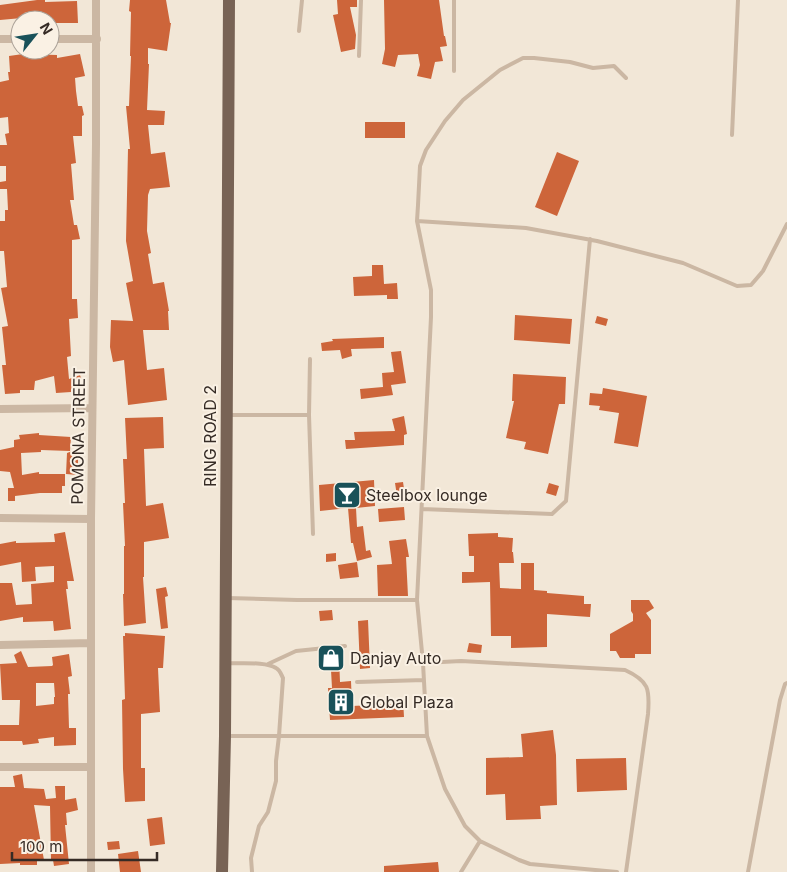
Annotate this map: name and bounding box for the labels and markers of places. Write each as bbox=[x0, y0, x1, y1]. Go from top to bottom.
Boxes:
bar icon: Steelbox lounge bbox=[332, 480, 362, 510]
place label: Steelbox lounge bbox=[366, 485, 488, 505]
shop icon: Danjay Auto bbox=[316, 643, 346, 673]
place label: Danjay Auto bbox=[350, 648, 441, 668]
building icon: Global Plaza bbox=[326, 687, 356, 717]
place label: Global Plaza bbox=[360, 692, 454, 712]

